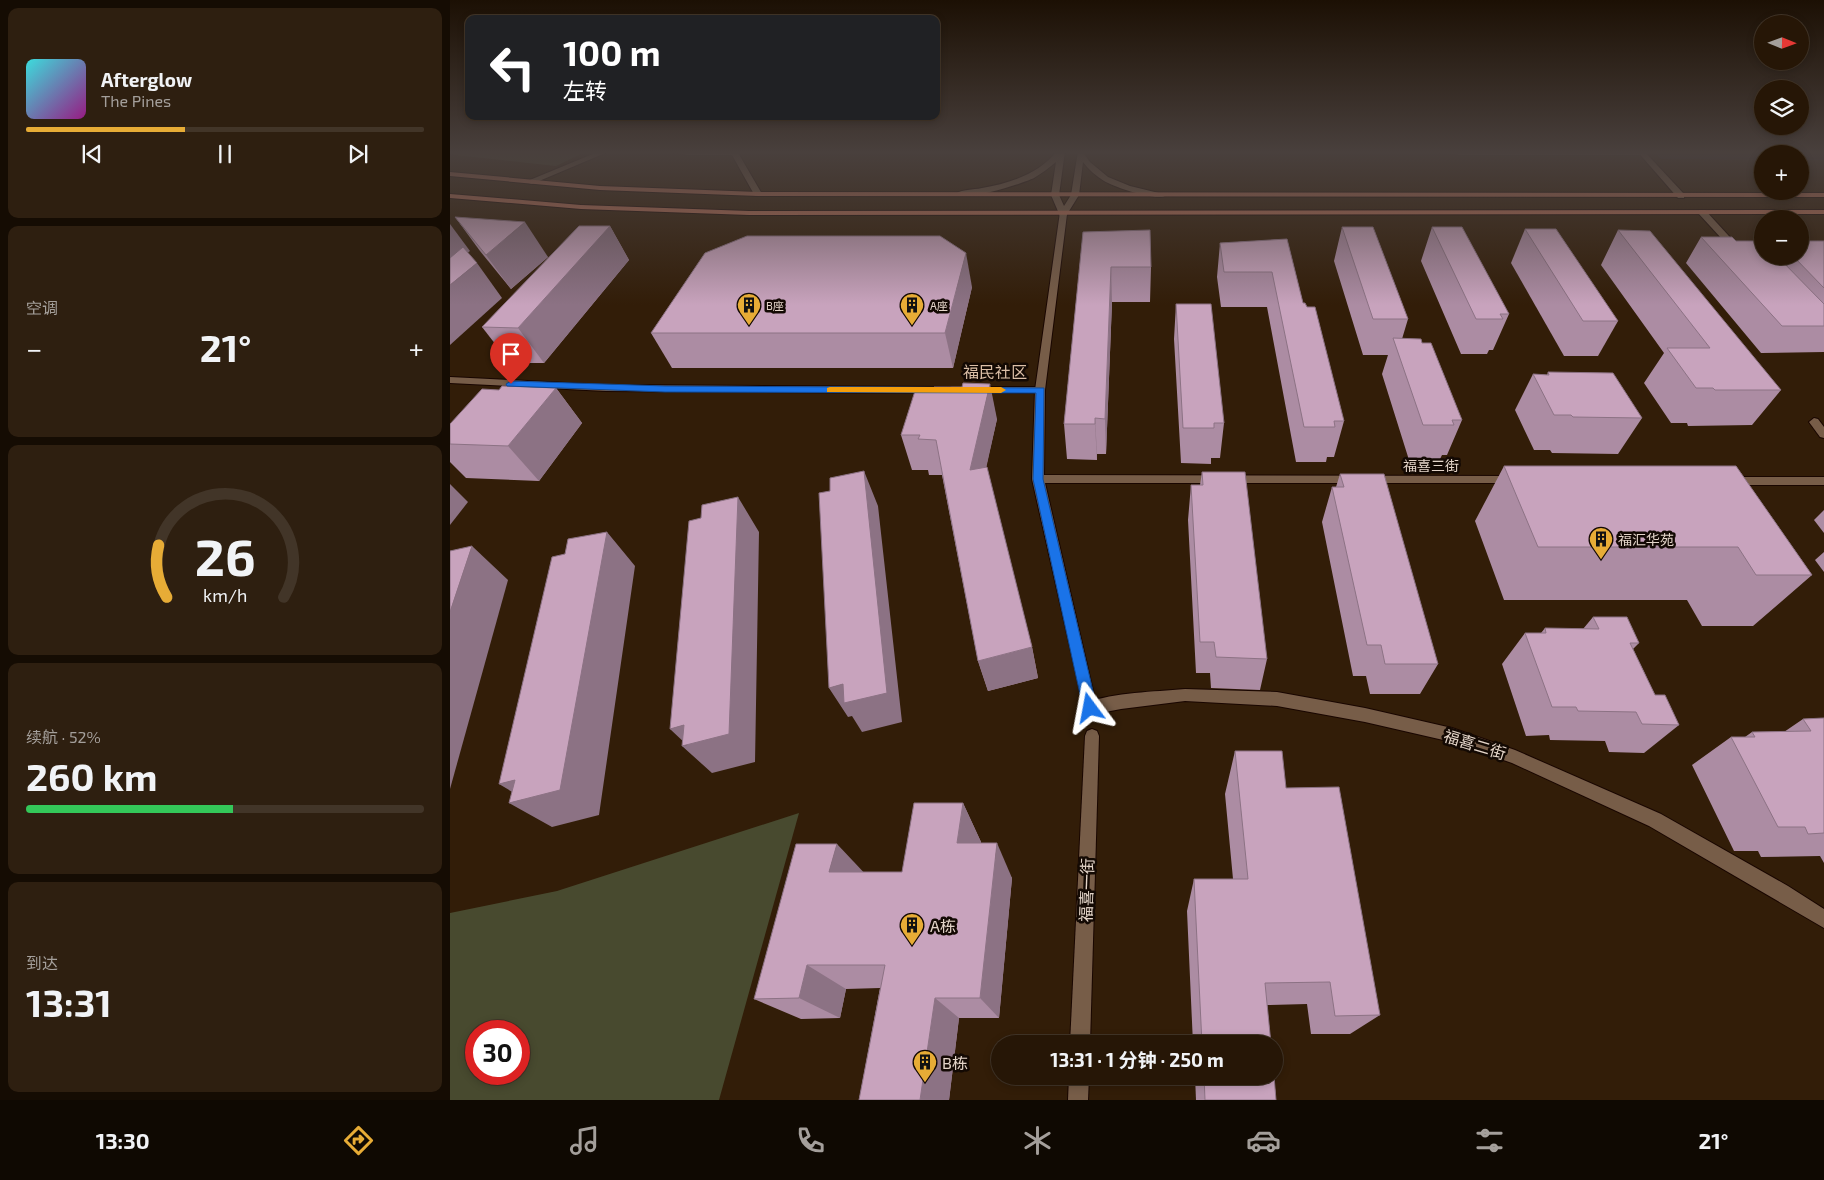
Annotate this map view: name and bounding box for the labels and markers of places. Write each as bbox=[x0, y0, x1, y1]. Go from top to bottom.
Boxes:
building icon: B座 bbox=[736, 292, 762, 326]
building icon: A座 bbox=[899, 292, 925, 326]
place label: B座 bbox=[766, 299, 784, 312]
place label: A座 bbox=[930, 299, 948, 312]
pin bbox=[490, 333, 532, 384]
building icon: 福汇华苑 bbox=[1588, 526, 1614, 560]
place label: 福汇华苑 bbox=[1618, 531, 1674, 548]
building icon: A栋 bbox=[899, 912, 925, 946]
place label: A栋 bbox=[930, 916, 956, 935]
building icon: B栋 bbox=[912, 1049, 938, 1083]
place label: B栋 bbox=[942, 1053, 968, 1072]

